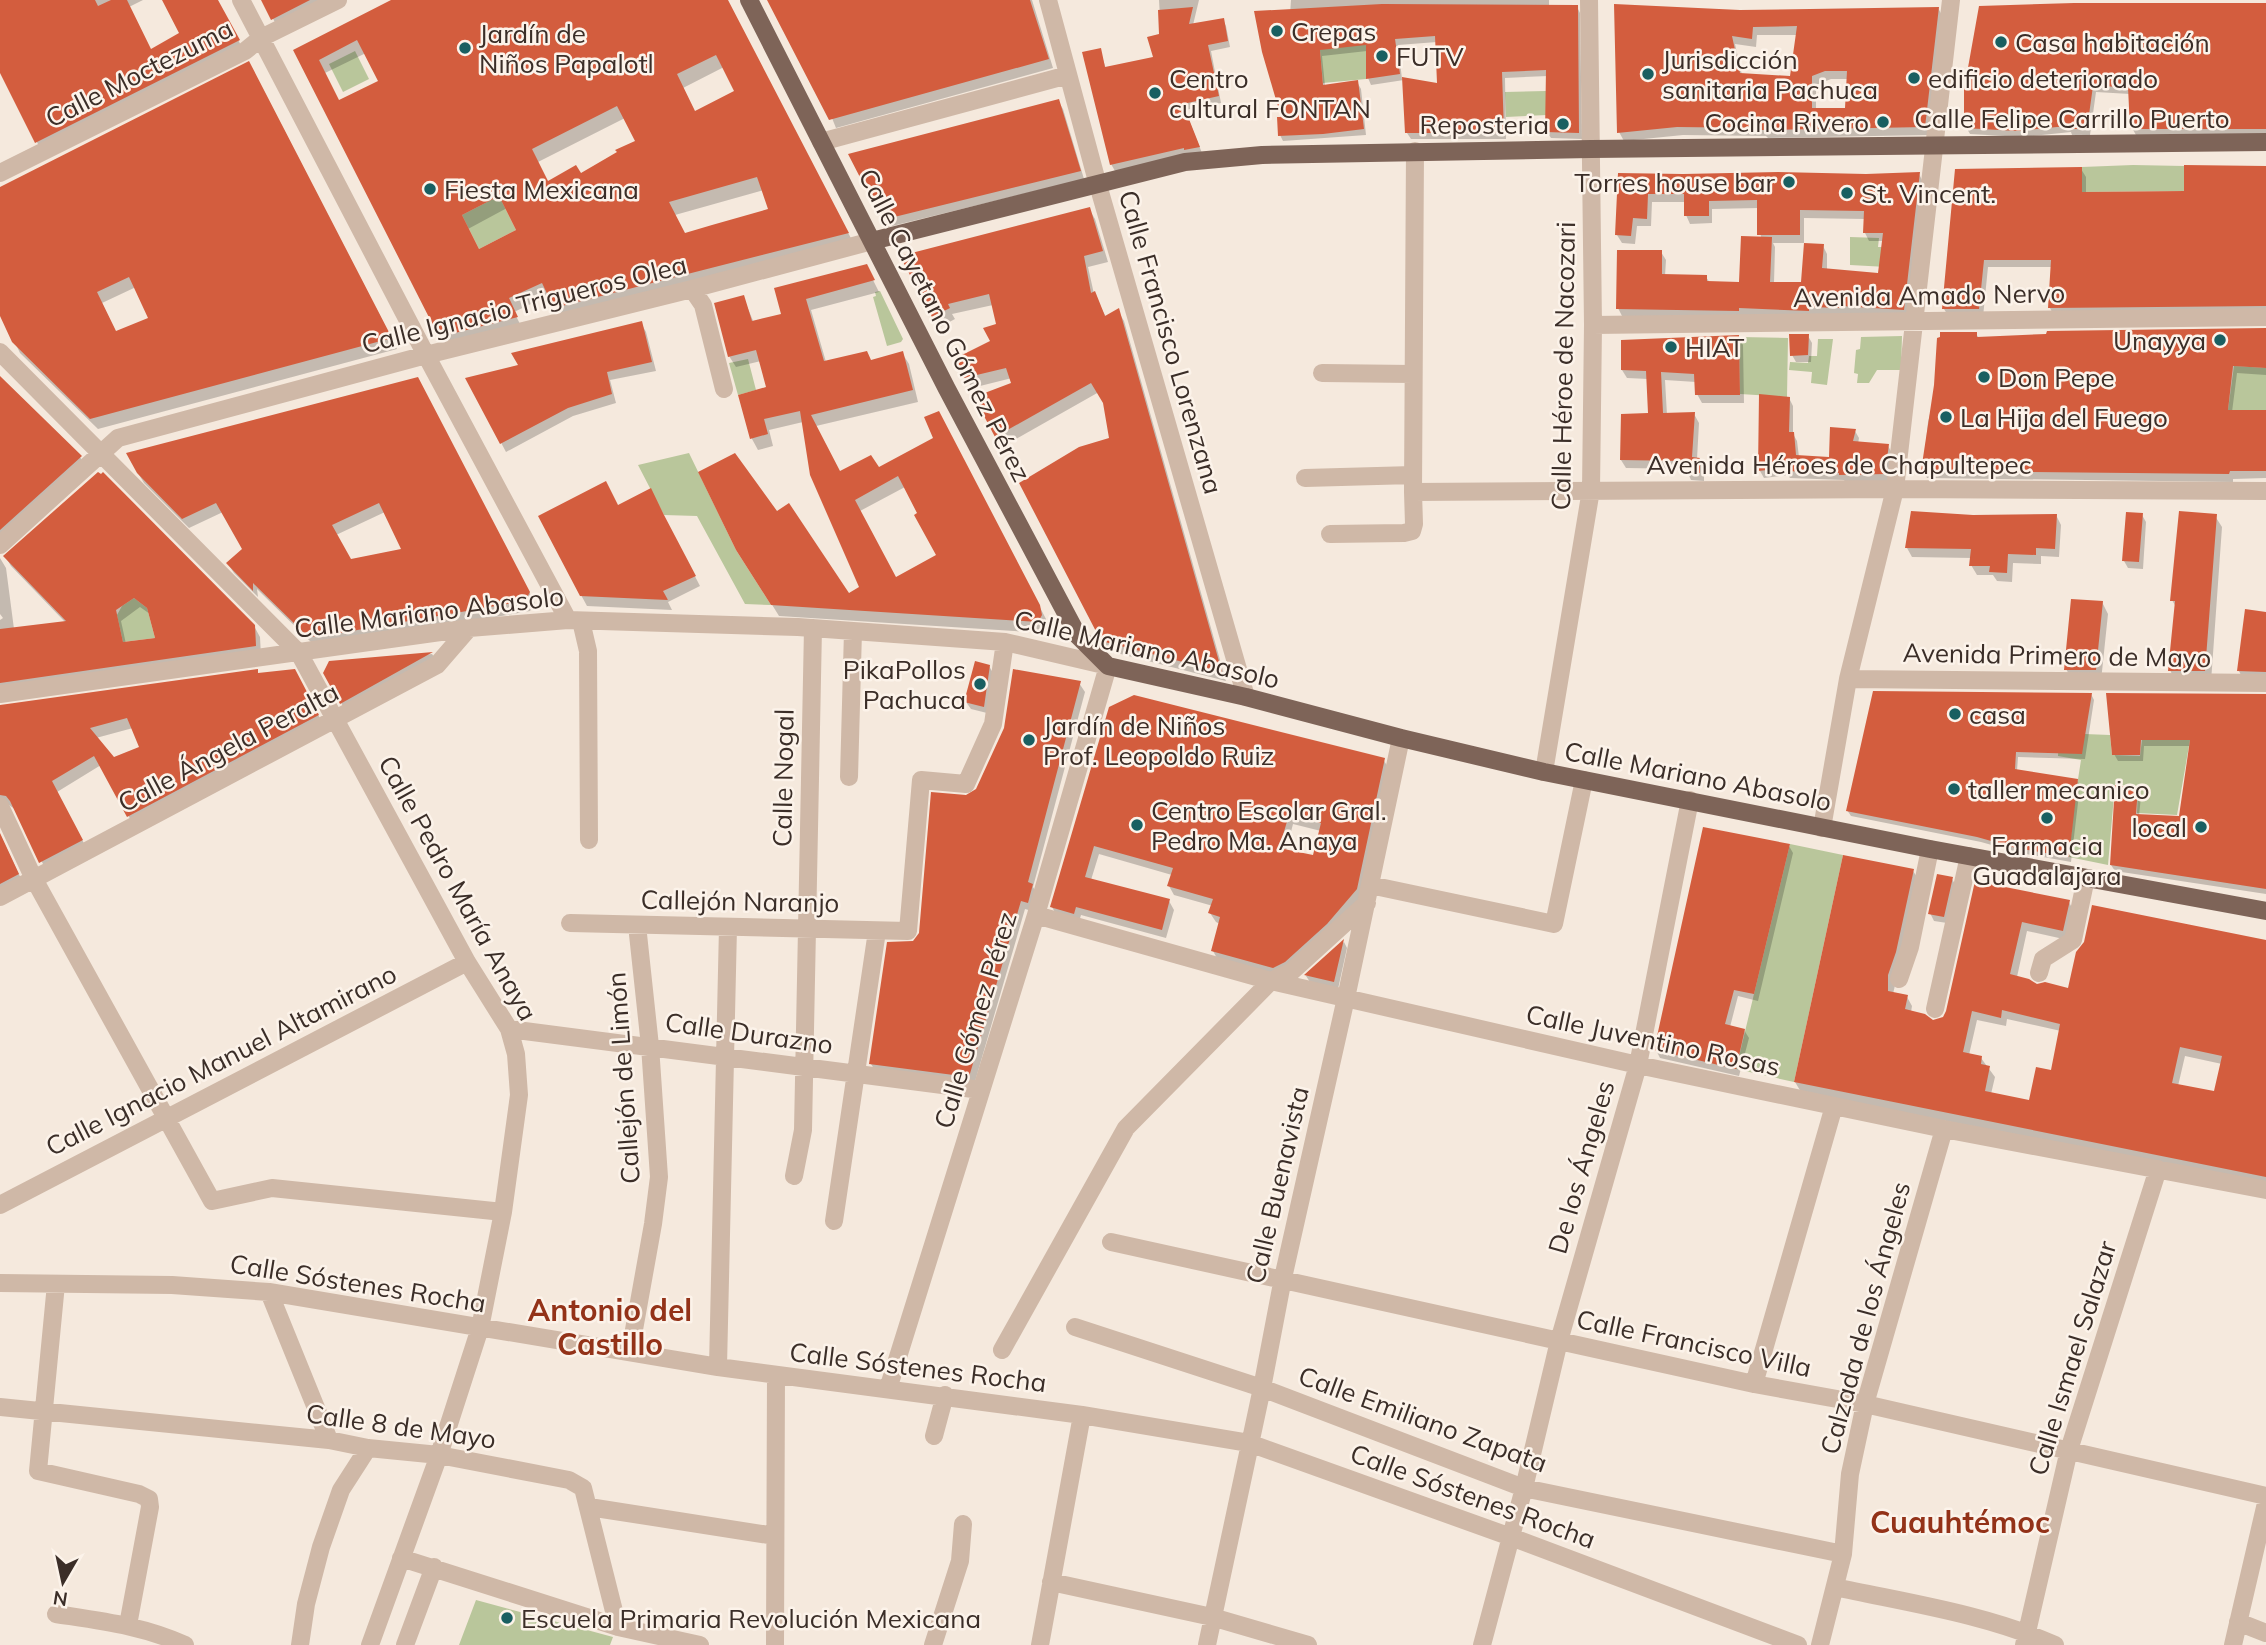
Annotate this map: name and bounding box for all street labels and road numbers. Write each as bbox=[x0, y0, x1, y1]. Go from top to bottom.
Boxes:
street label: Calle Moctezuma bbox=[40, 11, 238, 135]
street label: Calle Felipe Carrillo Puerto bbox=[1914, 102, 2230, 135]
street label: Calle Cayetano Gómez Pérez bbox=[852, 163, 1038, 487]
street label: Calle Francisco Lorenzana bbox=[1112, 186, 1230, 498]
street label: Calle Héroe de Nacozari bbox=[1544, 221, 1582, 511]
street label: Calle Ignacio Trigueros Olea bbox=[358, 248, 690, 360]
street label: Avenida Amado Nervo bbox=[1792, 276, 2066, 314]
street label: Avenida Héroes de Chapultepec bbox=[1646, 448, 2032, 481]
street label: Calle Mariano Abasolo bbox=[292, 579, 566, 645]
street label: Calle Mariano Abasolo bbox=[1011, 602, 1283, 696]
street label: Avenida Primero de Mayo bbox=[1902, 636, 2212, 674]
street label: Calle Ángela Peralta bbox=[112, 675, 344, 819]
street label: Calle Nogal bbox=[765, 709, 801, 847]
street label: Calle Mariano Abasolo bbox=[1562, 734, 1834, 818]
street label: Calle Pedro María Anaya bbox=[371, 750, 545, 1026]
street label: Callejón Naranjo bbox=[640, 883, 840, 919]
street label: Calle Gómez Pérez bbox=[926, 908, 1024, 1132]
street label: Calle Ignacio Manuel Altamirano bbox=[40, 957, 402, 1163]
street label: Callejón de Limón bbox=[599, 971, 647, 1185]
street label: Calle Juventino Rosas bbox=[1523, 997, 1783, 1083]
street label: Calle Durazno bbox=[663, 1005, 835, 1061]
street label: De los Ángeles bbox=[1541, 1077, 1621, 1257]
street label: Calle Buenavista bbox=[1238, 1083, 1316, 1287]
street label: Calzada de los Ángeles bbox=[1813, 1178, 1917, 1458]
street label: Calle Ismael Salazar bbox=[2021, 1236, 2124, 1479]
street label: Calle Sóstenes Rocha bbox=[228, 1246, 488, 1320]
street label: Calle Francisco Villa bbox=[1574, 1302, 1814, 1384]
street label: Calle Sóstenes Rocha bbox=[788, 1335, 1048, 1399]
street label: Calle Emiliano Zapata bbox=[1294, 1359, 1552, 1479]
street label: Calle 8 de Mayo bbox=[304, 1396, 498, 1456]
street label: Calle Sóstenes Rocha bbox=[1346, 1436, 1600, 1556]

